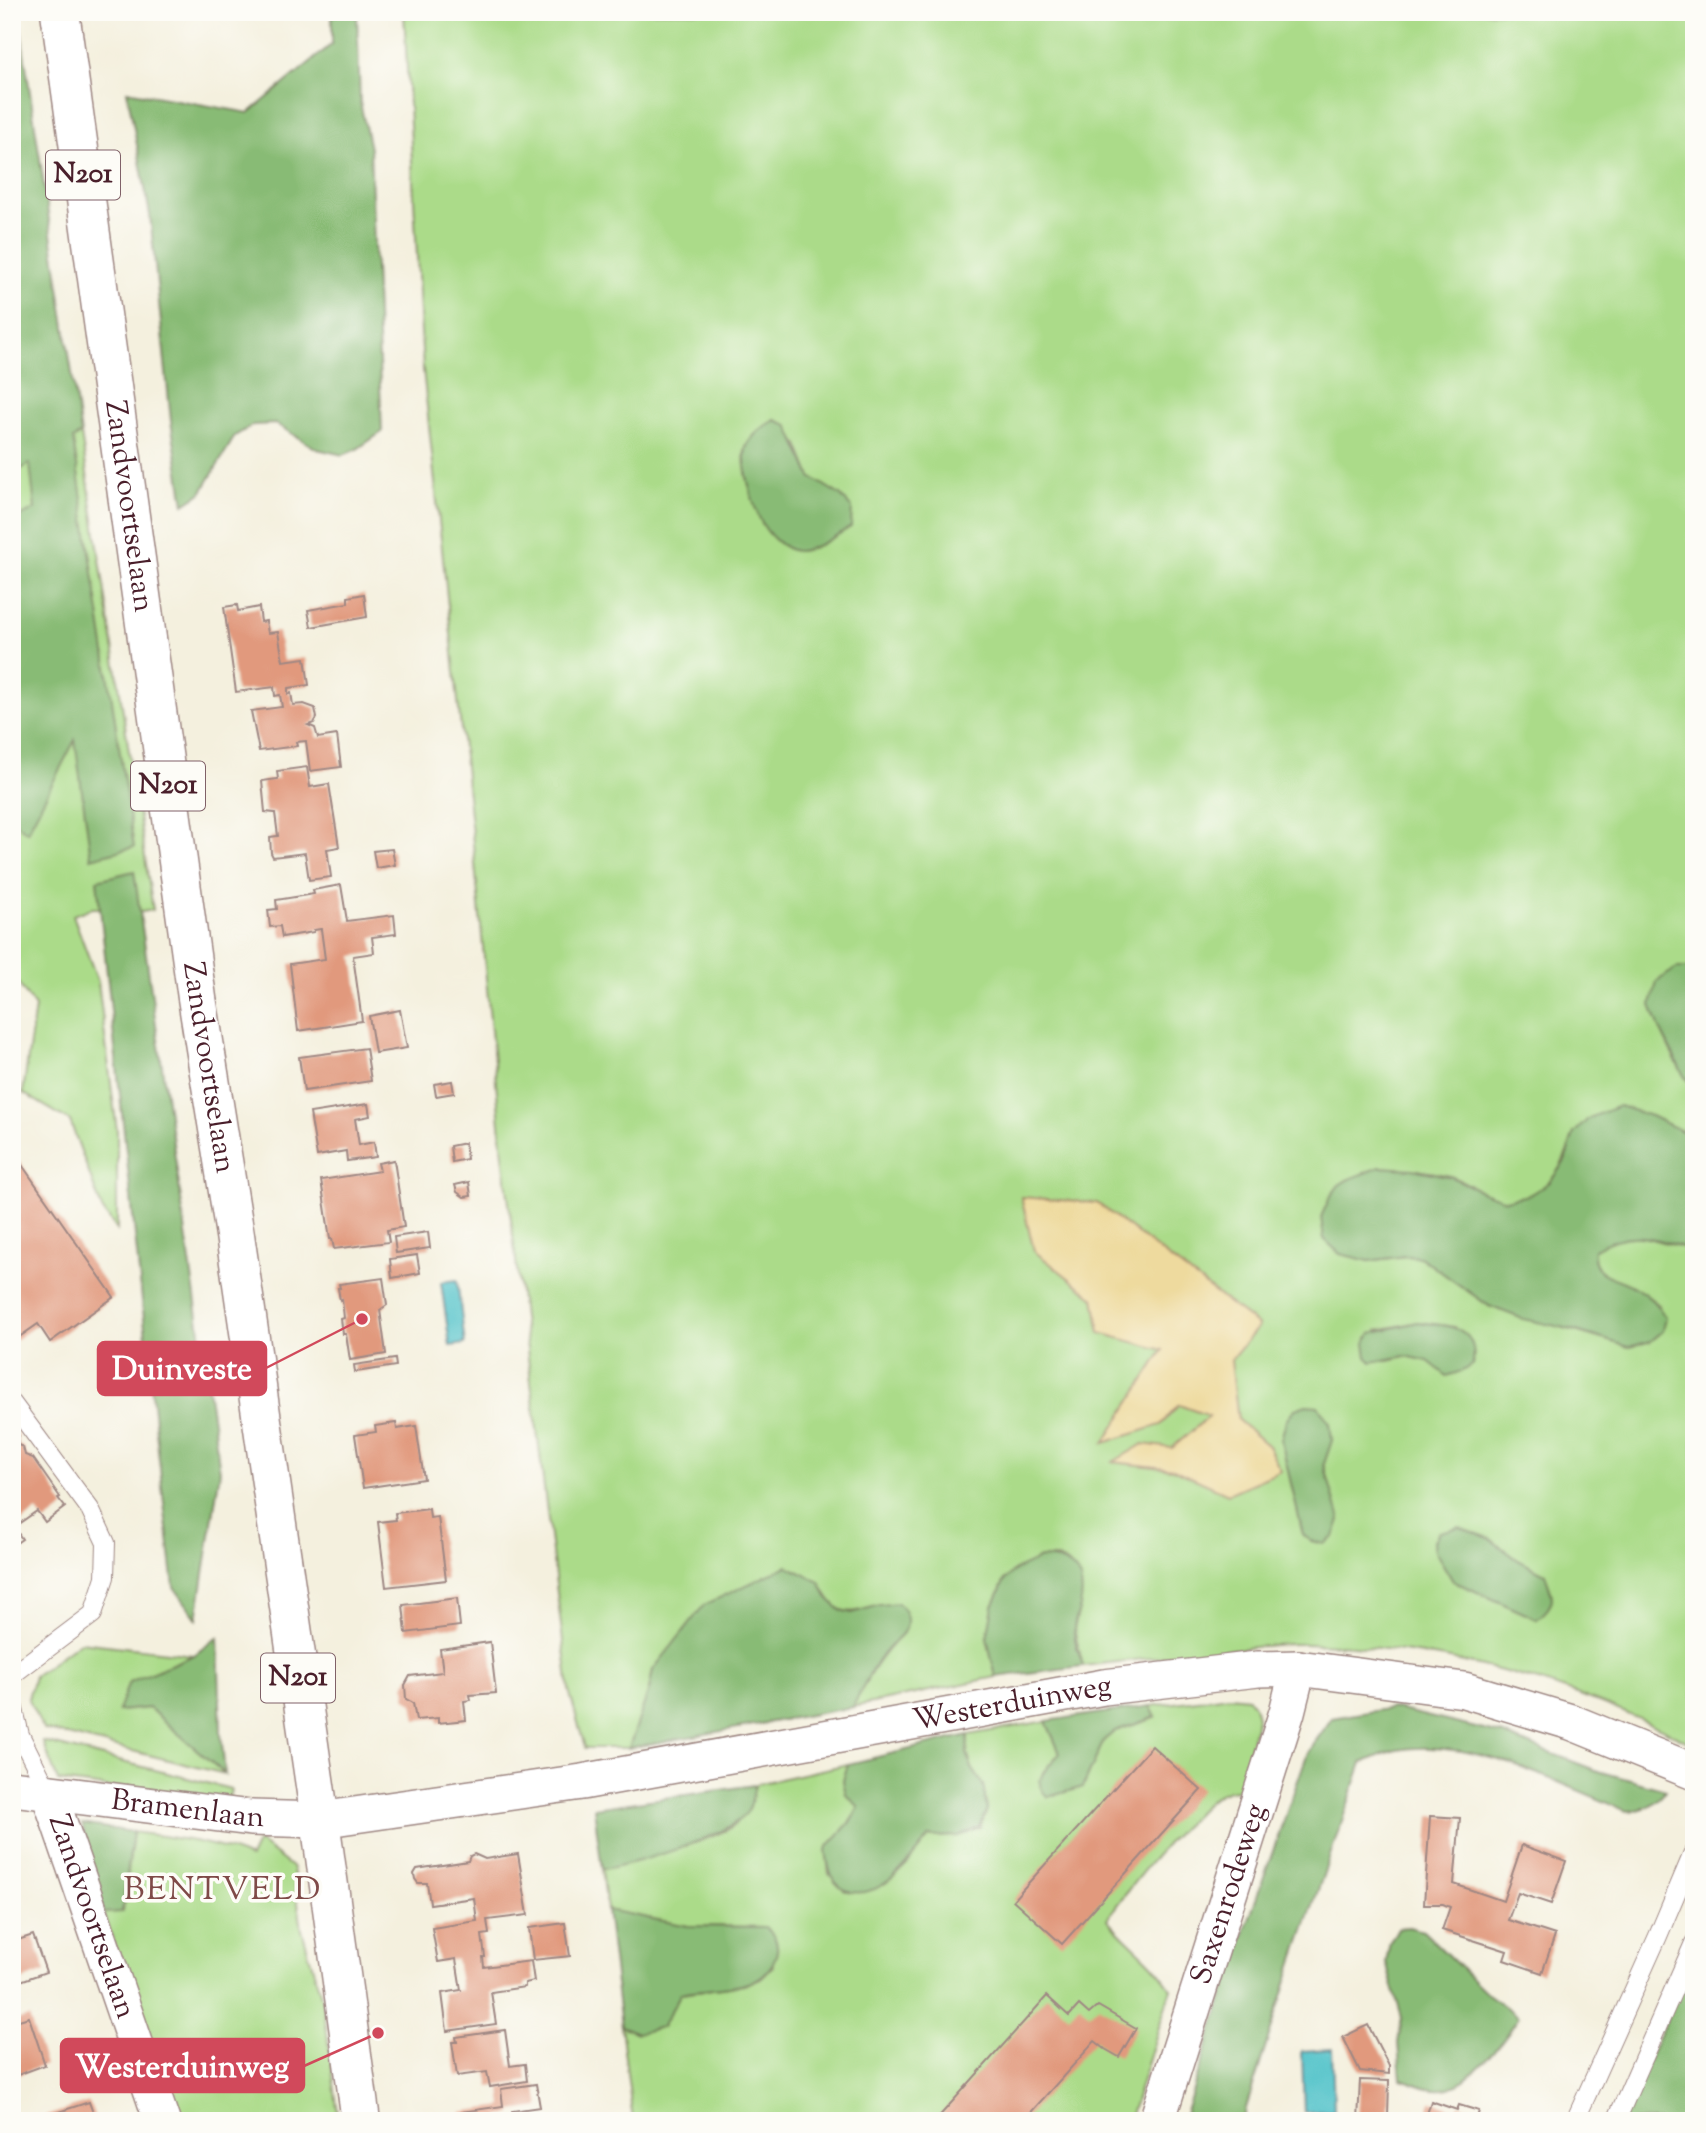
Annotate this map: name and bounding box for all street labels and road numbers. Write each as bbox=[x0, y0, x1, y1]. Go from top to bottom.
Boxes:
road number: N201 bbox=[46, 150, 120, 200]
street label: Zandvoortselaan bbox=[93, 398, 165, 615]
road number: N201 bbox=[131, 762, 205, 810]
street label: Zandvoortselaan bbox=[171, 959, 246, 1177]
road number: N201 bbox=[261, 1654, 335, 1702]
street label: Westerduinweg bbox=[909, 1665, 1114, 1743]
street label: Bramenlaan bbox=[109, 1779, 265, 1840]
street label: Saxenrodeweg bbox=[1180, 1798, 1278, 1990]
street label: Zandvoortselaan bbox=[37, 1809, 147, 2025]

